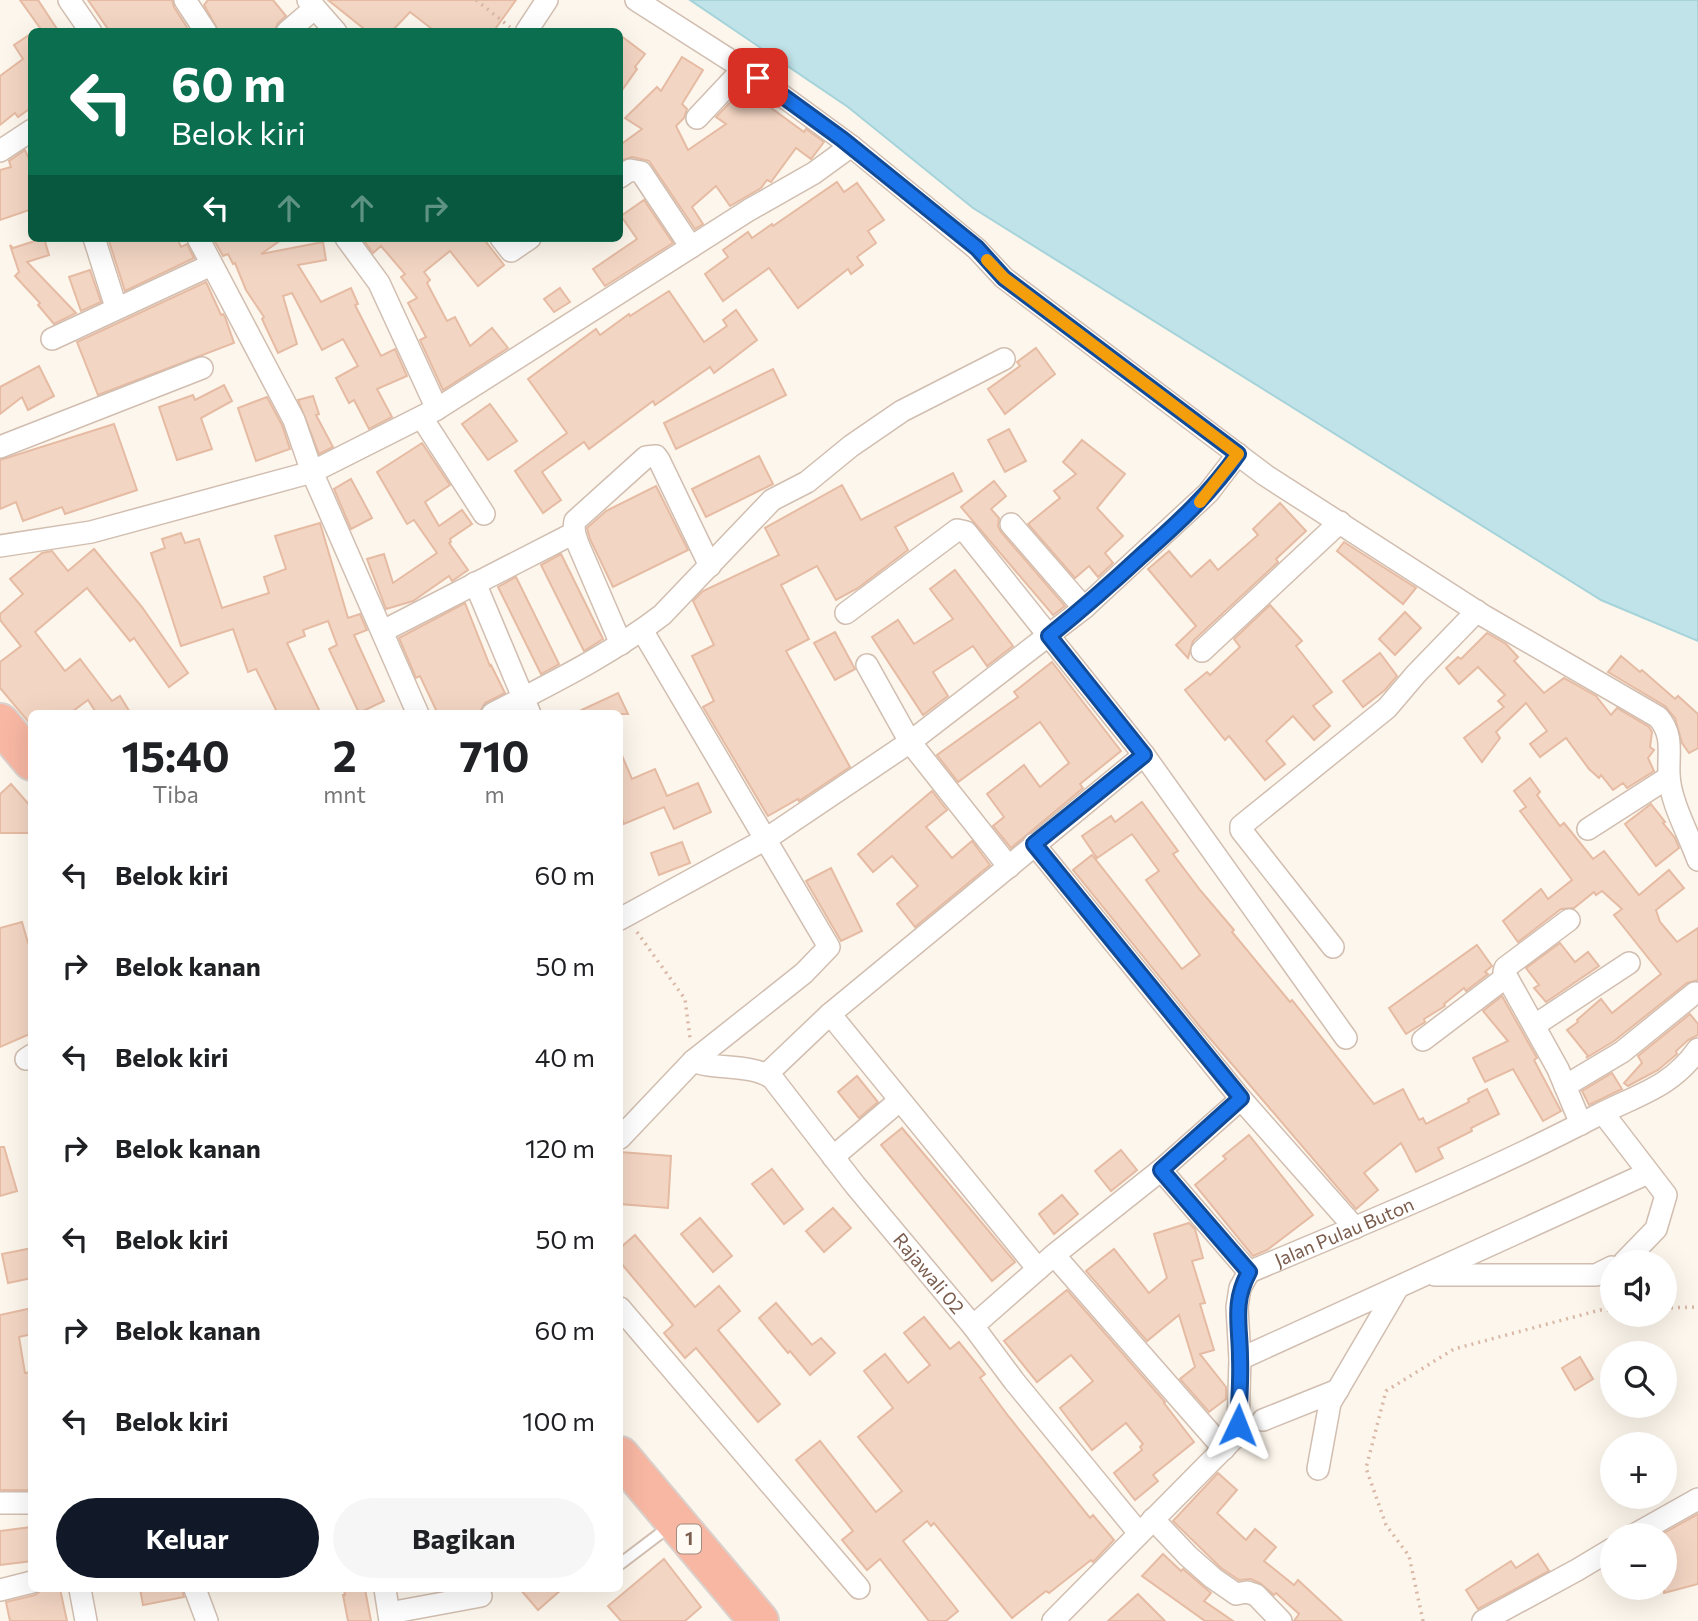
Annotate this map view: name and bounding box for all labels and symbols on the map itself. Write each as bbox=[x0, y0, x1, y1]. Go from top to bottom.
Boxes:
pin bbox=[728, 48, 788, 108]
street label: Jalan Pulau Buton bbox=[1271, 1192, 1417, 1271]
street label: Rajawali 02 bbox=[889, 1228, 970, 1318]
position arrow bbox=[1201, 1388, 1275, 1462]
road number: 1 bbox=[677, 1524, 701, 1554]

